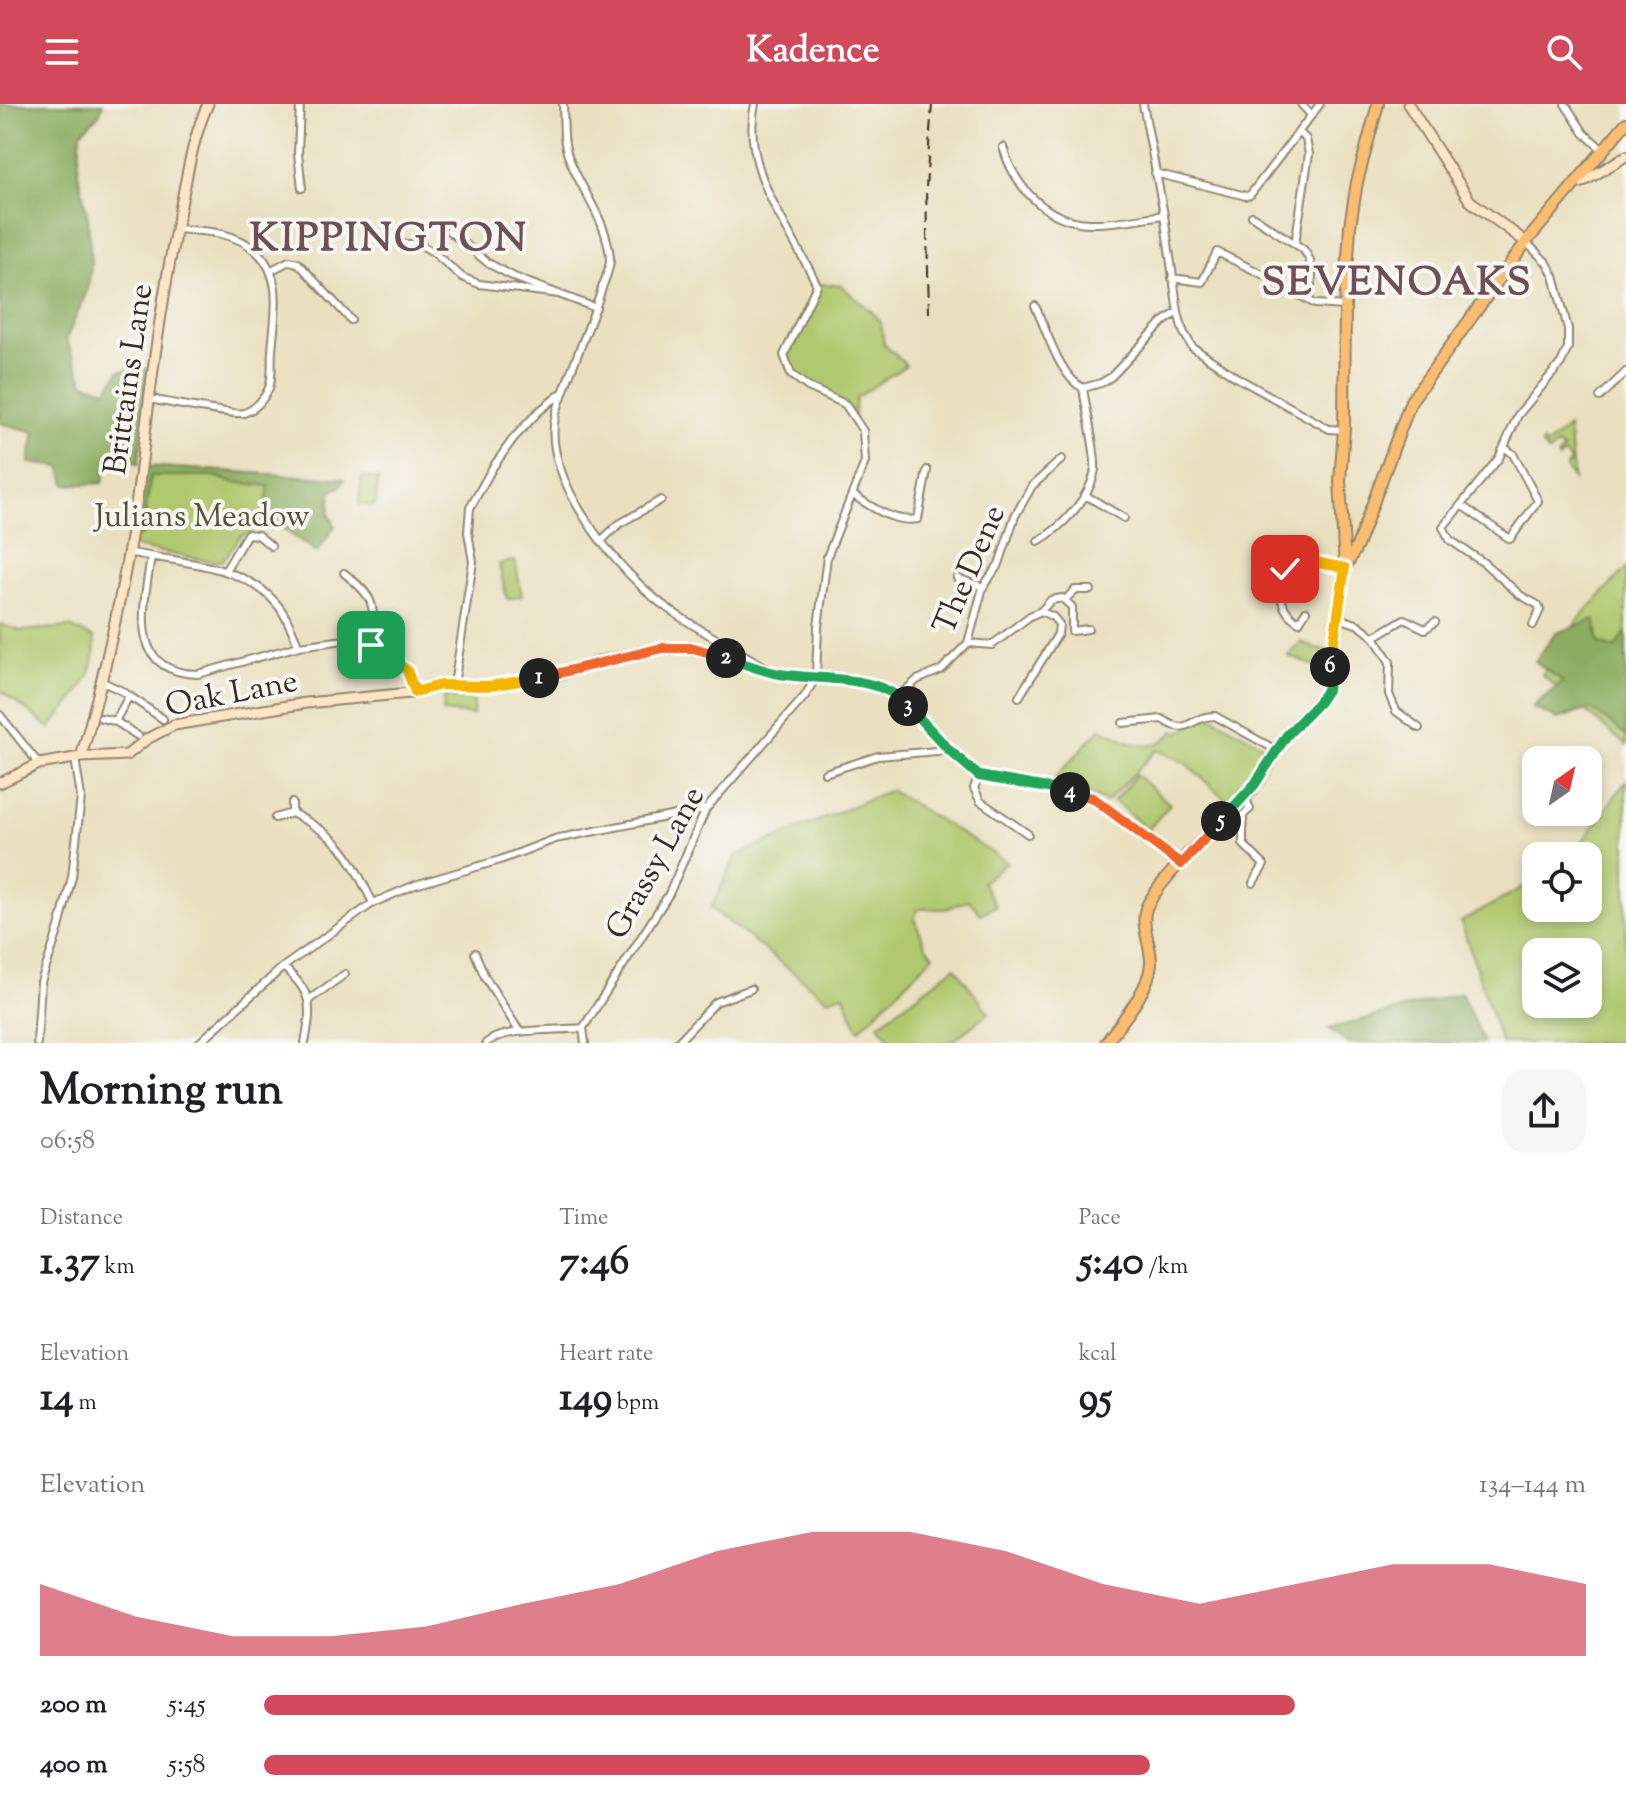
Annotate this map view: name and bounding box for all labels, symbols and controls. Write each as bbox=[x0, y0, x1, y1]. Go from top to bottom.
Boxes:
text: Kadence bbox=[747, 26, 879, 78]
icon: menu bbox=[40, 30, 84, 74]
icon: search bbox=[1542, 30, 1586, 74]
district label: KIPPINGTON bbox=[250, 212, 528, 269]
district label: SEVENOAKS bbox=[1261, 256, 1533, 313]
street label: Brittains Lane bbox=[94, 281, 166, 478]
park label: Julians Meadow bbox=[92, 495, 310, 541]
street label: The Dene bbox=[923, 498, 1019, 642]
pin bbox=[1251, 535, 1319, 603]
icon: check bbox=[1263, 547, 1307, 591]
pin bbox=[337, 611, 405, 679]
icon: arrive bbox=[349, 623, 393, 667]
pin: 2 bbox=[706, 638, 746, 678]
text: 2 bbox=[721, 642, 731, 674]
pin: 6 bbox=[1310, 647, 1350, 687]
text: 6 bbox=[1325, 651, 1335, 683]
pin: 1 bbox=[519, 658, 559, 698]
street label: Oak Lane bbox=[161, 660, 302, 730]
text: 1 bbox=[535, 662, 543, 694]
pin: 3 bbox=[888, 686, 928, 726]
text: 3 bbox=[904, 690, 912, 722]
north arrow bbox=[1522, 746, 1602, 826]
map controls bbox=[1522, 746, 1602, 1018]
pin: 4 bbox=[1050, 772, 1090, 812]
text: 4 bbox=[1064, 776, 1076, 808]
street label: Grassy Lane bbox=[596, 779, 718, 948]
pin: 5 bbox=[1201, 801, 1241, 841]
text: 5 bbox=[1217, 805, 1225, 837]
button: locate bbox=[1522, 842, 1602, 922]
button: layers bbox=[1522, 938, 1602, 1018]
text: Morning run bbox=[40, 1061, 283, 1124]
button: share bbox=[1502, 1069, 1586, 1153]
text: 06:58 bbox=[40, 1123, 95, 1160]
text: Distance bbox=[40, 1203, 123, 1235]
text: Time bbox=[559, 1203, 608, 1235]
text: Pace bbox=[1079, 1203, 1121, 1235]
text: 1.37 bbox=[40, 1235, 100, 1292]
text: 7:46 bbox=[559, 1235, 629, 1292]
text: 5:40 bbox=[1079, 1235, 1144, 1292]
text: km bbox=[100, 1252, 135, 1284]
text: /km bbox=[1144, 1252, 1188, 1284]
text: Elevation bbox=[40, 1339, 129, 1371]
text: Heart rate bbox=[559, 1339, 653, 1371]
text: kcal bbox=[1079, 1339, 1116, 1371]
text: 14 bbox=[40, 1371, 74, 1428]
text: 149 bbox=[559, 1371, 612, 1428]
text: 95 bbox=[1079, 1371, 1112, 1428]
text: m bbox=[74, 1388, 97, 1420]
text: bpm bbox=[612, 1388, 659, 1420]
text: Elevation bbox=[40, 1467, 145, 1504]
text: 134–144 m bbox=[1479, 1467, 1586, 1504]
text: 200 m bbox=[40, 1687, 107, 1724]
text: 5:45 bbox=[168, 1687, 206, 1724]
text: 400 m bbox=[40, 1747, 107, 1784]
text: 5:58 bbox=[168, 1747, 206, 1784]

